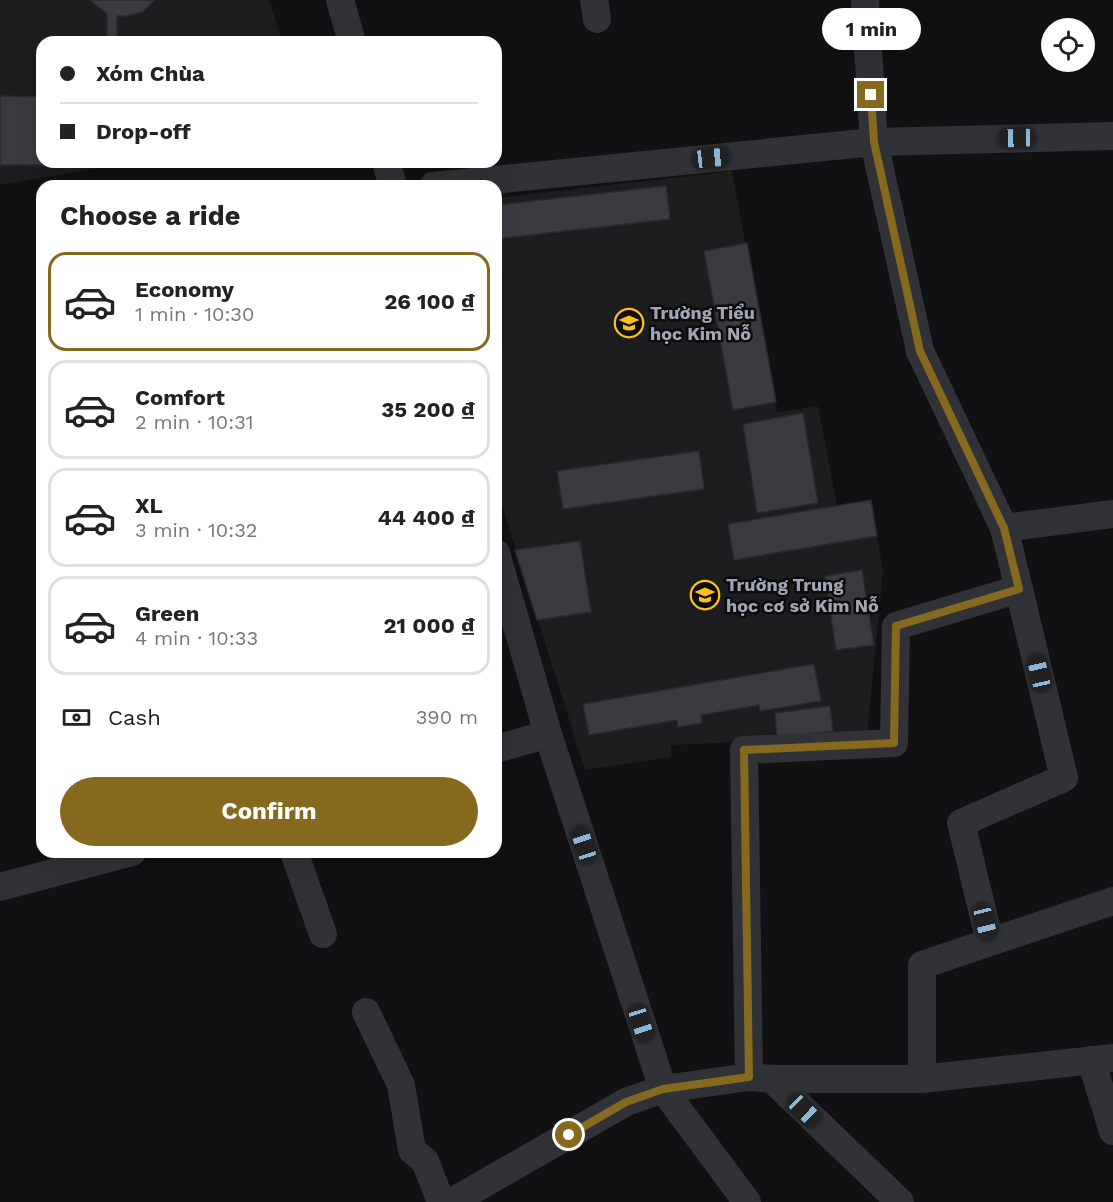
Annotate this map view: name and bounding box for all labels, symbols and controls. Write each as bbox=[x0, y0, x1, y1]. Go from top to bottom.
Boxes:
callout: 1 min bbox=[822, 8, 920, 50]
text: 1 min bbox=[846, 17, 897, 41]
map controls bbox=[1041, 18, 1095, 72]
button: locate bbox=[1041, 18, 1095, 72]
text: Xóm Chùa bbox=[96, 61, 205, 86]
route end bbox=[857, 81, 884, 108]
text: Drop-off bbox=[96, 119, 191, 144]
car bbox=[999, 129, 1035, 147]
car bbox=[692, 147, 730, 169]
text: Choose a ride bbox=[60, 200, 240, 232]
icon: car bbox=[63, 275, 117, 329]
text: Economy bbox=[135, 277, 234, 302]
text: 26 100 ₫ bbox=[384, 289, 475, 314]
text: 1 min · 10:30 bbox=[135, 302, 254, 326]
place label: Trường Tiểu học Kim Nỗ bbox=[650, 302, 755, 344]
school or university icon: Trường Tiểu học Kim Nỗ bbox=[613, 307, 645, 339]
icon: car bbox=[63, 383, 117, 437]
text: Comfort bbox=[135, 385, 225, 410]
text: 35 200 ₫ bbox=[381, 397, 475, 422]
text: 2 min · 10:31 bbox=[135, 410, 254, 434]
icon: car bbox=[63, 491, 117, 545]
text: XL bbox=[135, 493, 163, 518]
text: 44 400 ₫ bbox=[378, 505, 475, 530]
text: 3 min · 10:32 bbox=[135, 518, 257, 542]
place label: Trường Trung học cơ sở Kim Nỗ bbox=[726, 574, 879, 616]
school or university icon: Trường Trung học cơ sở Kim Nỗ bbox=[689, 579, 721, 611]
icon: car bbox=[63, 599, 117, 653]
text: Green bbox=[135, 601, 199, 626]
text: 21 000 ₫ bbox=[383, 613, 475, 638]
text: 4 min · 10:33 bbox=[135, 626, 258, 650]
car bbox=[1026, 653, 1052, 693]
icon: cash bbox=[60, 701, 93, 734]
text: Cash bbox=[108, 705, 161, 730]
text: 390 m bbox=[416, 705, 478, 729]
button: Confirm bbox=[60, 777, 478, 846]
car bbox=[570, 825, 598, 865]
car bbox=[972, 902, 998, 942]
car bbox=[627, 1003, 655, 1043]
car bbox=[785, 1091, 823, 1129]
route start bbox=[555, 1121, 582, 1148]

